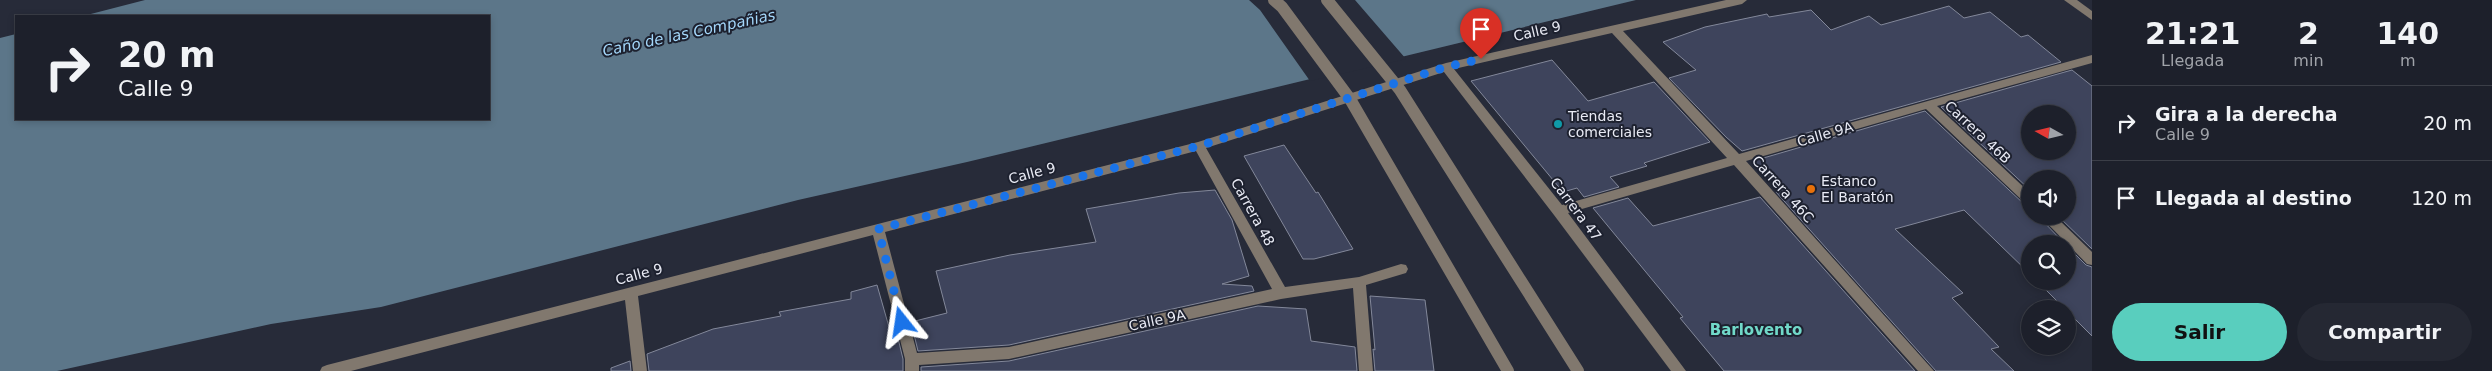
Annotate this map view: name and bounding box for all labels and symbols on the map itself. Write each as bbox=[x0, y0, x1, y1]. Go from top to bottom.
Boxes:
water label: Caño de las Compañias bbox=[601, 6, 777, 60]
pin bbox=[1460, 8, 1502, 59]
street label: Calle 9 bbox=[1512, 18, 1562, 44]
street label: Carrera 46B bbox=[1942, 97, 2014, 167]
north arrow bbox=[2021, 105, 2076, 160]
place label: Tiendas comerciales bbox=[1567, 108, 1652, 140]
marker: Tiendas comerciales bbox=[1552, 118, 1564, 130]
street label: Calle 9A bbox=[1795, 118, 1855, 150]
street label: Carrera 46C bbox=[1749, 152, 1817, 226]
street label: Calle 9 bbox=[1007, 159, 1057, 187]
place label: Estanco El Baratón bbox=[1821, 173, 1894, 205]
street label: Carrera 47 bbox=[1547, 174, 1605, 244]
street label: Carrera 48 bbox=[1228, 176, 1278, 248]
marker: Estanco El Baratón bbox=[1805, 183, 1817, 195]
street label: Calle 9 bbox=[614, 260, 664, 288]
position arrow bbox=[875, 295, 927, 347]
street label: Calle 9A bbox=[1127, 306, 1187, 334]
district label: Barlovento bbox=[1710, 321, 1802, 339]

